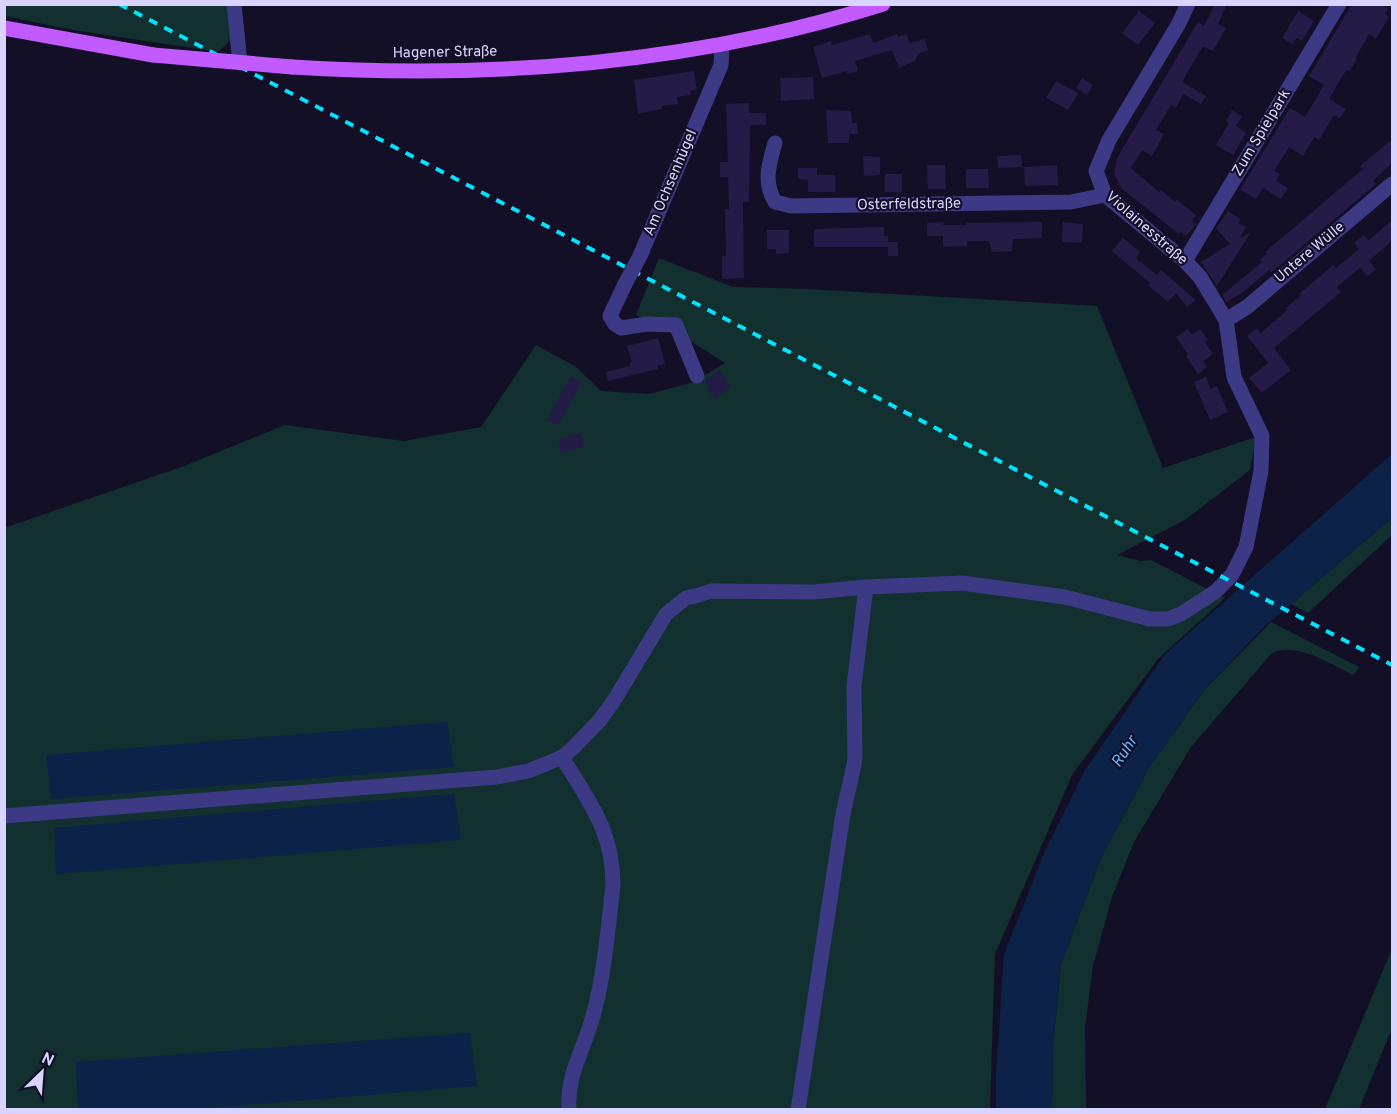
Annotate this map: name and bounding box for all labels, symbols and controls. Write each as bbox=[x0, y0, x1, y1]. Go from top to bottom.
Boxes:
street label: Hagener Straße bbox=[392, 43, 498, 63]
street label: Zum Spielpark bbox=[1229, 86, 1295, 180]
street label: Am Ochsenhügel bbox=[640, 127, 702, 239]
street label: Violainesstraße bbox=[1101, 188, 1191, 270]
street label: Osterfeldstraße bbox=[857, 195, 961, 215]
street label: Untere Wülle bbox=[1271, 218, 1349, 288]
water label: Ruhr bbox=[1107, 731, 1144, 771]
north arrow bbox=[12, 1042, 72, 1102]
text: N bbox=[38, 1049, 57, 1072]

